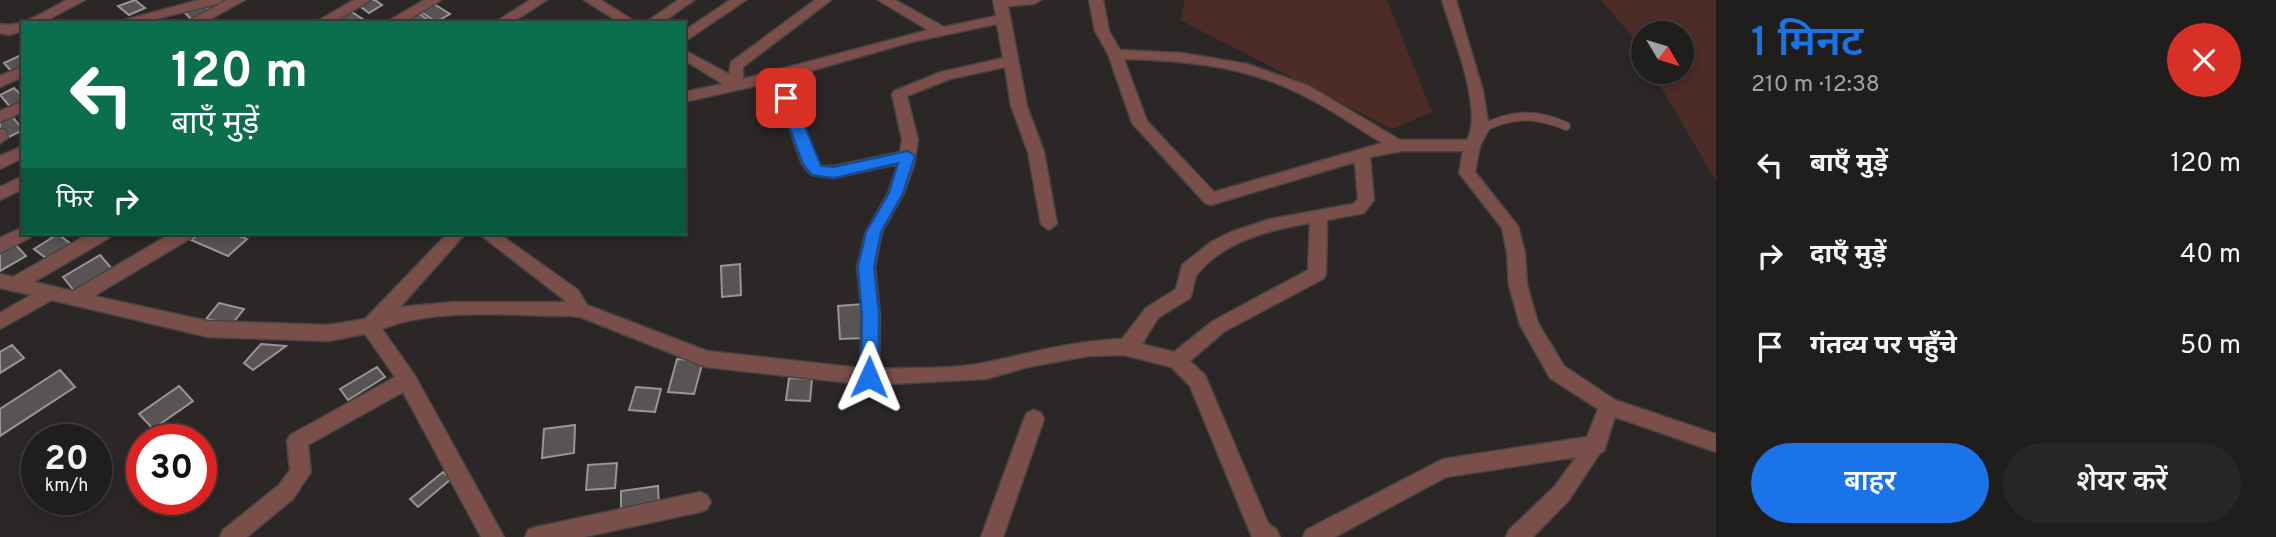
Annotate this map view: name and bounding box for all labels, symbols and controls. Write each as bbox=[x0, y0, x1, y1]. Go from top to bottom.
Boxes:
text: 1 मिनट bbox=[1751, 18, 1863, 71]
north arrow bbox=[1631, 21, 1694, 84]
map controls bbox=[1631, 21, 1694, 84]
button: close bbox=[2167, 23, 2241, 97]
text: 120 m bbox=[171, 43, 308, 105]
icon: left bbox=[56, 49, 147, 140]
pin bbox=[756, 68, 816, 128]
text: 210 m · 12:38 bbox=[1751, 71, 1880, 100]
icon: arrive bbox=[767, 79, 805, 117]
text: बाएँ मुड़ें bbox=[171, 105, 259, 145]
icon: left bbox=[1751, 146, 1789, 184]
text: बाएँ मुड़ें bbox=[1810, 148, 1888, 181]
text: 120 m bbox=[2171, 148, 2241, 181]
icon: right bbox=[107, 182, 145, 220]
text: फिर bbox=[56, 184, 93, 217]
icon: right bbox=[1751, 237, 1789, 275]
text: दाएँ मुड़ें bbox=[1810, 239, 1886, 272]
text: 40 m bbox=[2180, 239, 2241, 272]
icon: arrive bbox=[1751, 328, 1789, 366]
text: गंतव्य पर पहुँचे bbox=[1810, 330, 1957, 363]
text: 50 m bbox=[2180, 330, 2241, 363]
position arrow bbox=[832, 340, 906, 414]
speed limit sign: 30 bbox=[126, 424, 217, 515]
text: 20 bbox=[44, 438, 89, 482]
button: बाहर bbox=[1751, 443, 1989, 523]
button: शेयर करें bbox=[2003, 443, 2241, 523]
text: km/h bbox=[45, 475, 88, 498]

